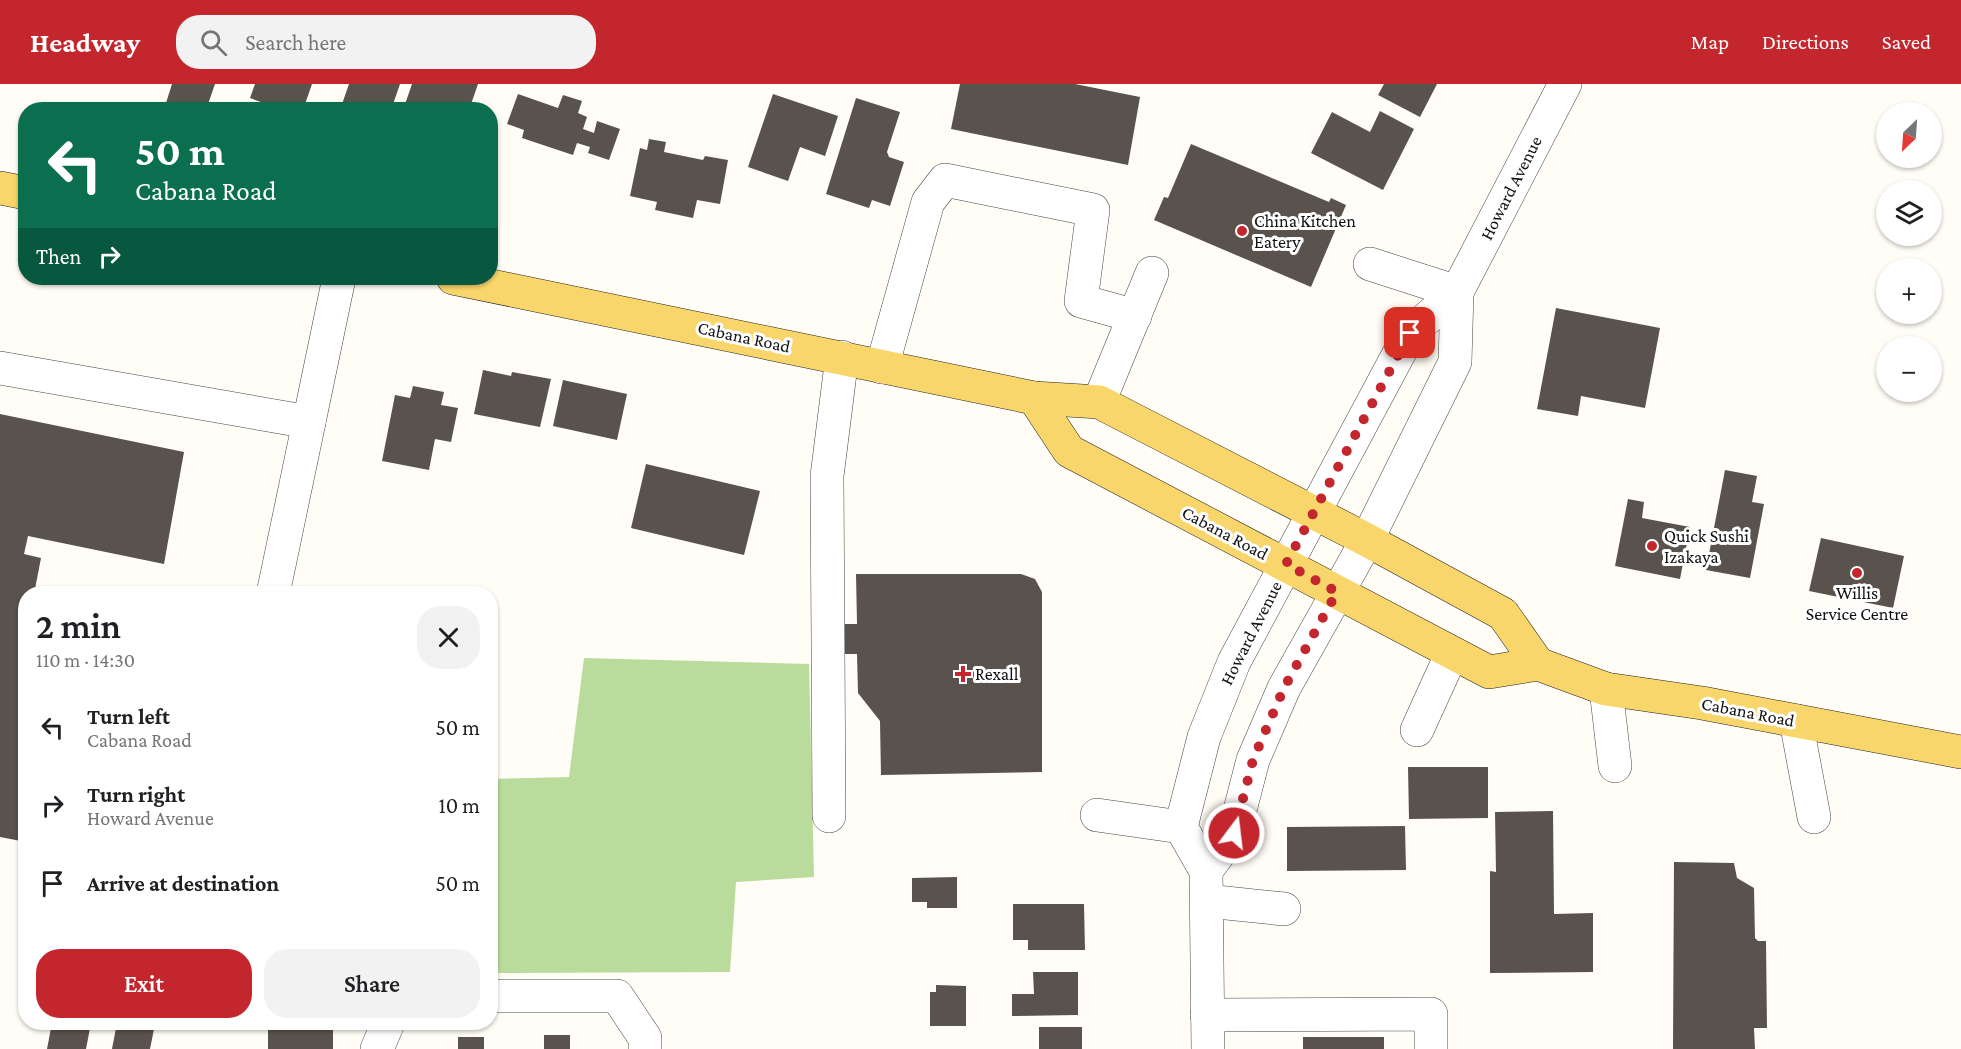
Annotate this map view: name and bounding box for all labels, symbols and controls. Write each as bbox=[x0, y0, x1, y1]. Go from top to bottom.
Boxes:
search box bbox=[176, 15, 596, 69]
icon: search bbox=[197, 26, 230, 59]
text: Headway bbox=[30, 27, 140, 58]
text: Search here bbox=[245, 30, 346, 55]
text: Map bbox=[1691, 30, 1729, 54]
text: Directions bbox=[1762, 30, 1849, 54]
text: Saved bbox=[1882, 30, 1931, 54]
north arrow bbox=[1876, 102, 1942, 168]
map controls bbox=[1876, 102, 1942, 402]
icon: left bbox=[36, 126, 114, 204]
text: 50 m bbox=[135, 127, 225, 174]
street label: Howard Avenue bbox=[1476, 133, 1546, 243]
text: Cabana Road bbox=[135, 176, 276, 206]
button: layers bbox=[1876, 180, 1942, 246]
place label: China Kitchen Eatery bbox=[1254, 211, 1356, 252]
marker: China Kitchen Eatery bbox=[1235, 224, 1249, 238]
icon: right bbox=[93, 240, 126, 273]
text: Then bbox=[36, 244, 81, 269]
button: + bbox=[1876, 258, 1942, 324]
pin bbox=[1384, 307, 1435, 358]
icon: arrive bbox=[1393, 316, 1426, 349]
street label: Cabana Road bbox=[696, 317, 793, 357]
button: − bbox=[1876, 336, 1942, 402]
street label: Cabana Road bbox=[1179, 502, 1272, 564]
place label: Quick Sushi Izakaya bbox=[1664, 526, 1749, 567]
marker: Quick Sushi Izakaya bbox=[1645, 539, 1659, 553]
marker: Willis Service Centre bbox=[1850, 566, 1864, 580]
street label: Howard Avenue bbox=[1216, 578, 1286, 688]
place label: Willis Service Centre bbox=[1806, 583, 1908, 624]
text: 2 min bbox=[36, 606, 121, 646]
button: close bbox=[417, 606, 480, 669]
text: 110 m · 14:30 bbox=[36, 649, 135, 671]
place label: Rexall bbox=[975, 664, 1019, 684]
marker: Rexall bbox=[956, 667, 970, 681]
street label: Cabana Road bbox=[1700, 693, 1797, 731]
text: Turn left bbox=[87, 704, 170, 729]
icon: left bbox=[36, 711, 69, 744]
text: 50 m bbox=[435, 715, 480, 740]
text: Cabana Road bbox=[87, 729, 192, 751]
text: Turn right bbox=[87, 782, 185, 807]
icon: right bbox=[36, 789, 69, 822]
text: 10 m bbox=[438, 793, 480, 818]
position arrow bbox=[1202, 801, 1266, 865]
text: Howard Avenue bbox=[87, 807, 214, 829]
icon: arrive bbox=[36, 867, 69, 900]
text: Arrive at destination bbox=[87, 871, 279, 896]
text: 50 m bbox=[435, 871, 480, 896]
button: Exit bbox=[36, 949, 252, 1018]
button: Share bbox=[264, 949, 480, 1018]

